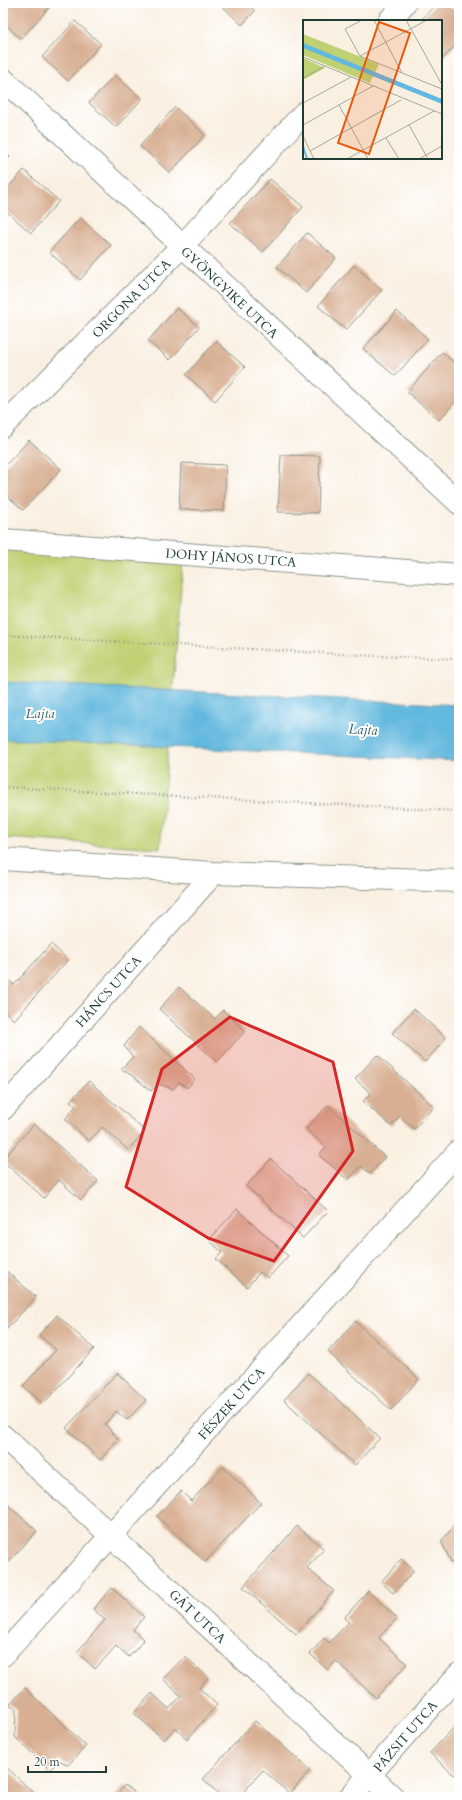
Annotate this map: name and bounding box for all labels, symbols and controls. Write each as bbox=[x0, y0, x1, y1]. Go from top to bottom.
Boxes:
inset map bbox=[303, 20, 442, 159]
street label: GYÖNGYIKE UTCA bbox=[177, 243, 283, 343]
street label: ORGONA UTCA bbox=[88, 255, 176, 342]
street label: DOHY JÁNOS UTCA bbox=[165, 544, 298, 572]
water label: Lajta bbox=[25, 704, 55, 723]
water label: Lajta bbox=[348, 719, 378, 740]
street label: HÁNCS UTCA bbox=[72, 951, 146, 1031]
street label: FÉSZEK UTCA bbox=[194, 1363, 270, 1444]
street label: GÁT UTCA bbox=[165, 1586, 230, 1648]
street label: PÁZSIT UTCA bbox=[370, 1696, 442, 1776]
scale bar bbox=[28, 1748, 106, 1774]
text: 20 m bbox=[34, 1754, 61, 1770]

